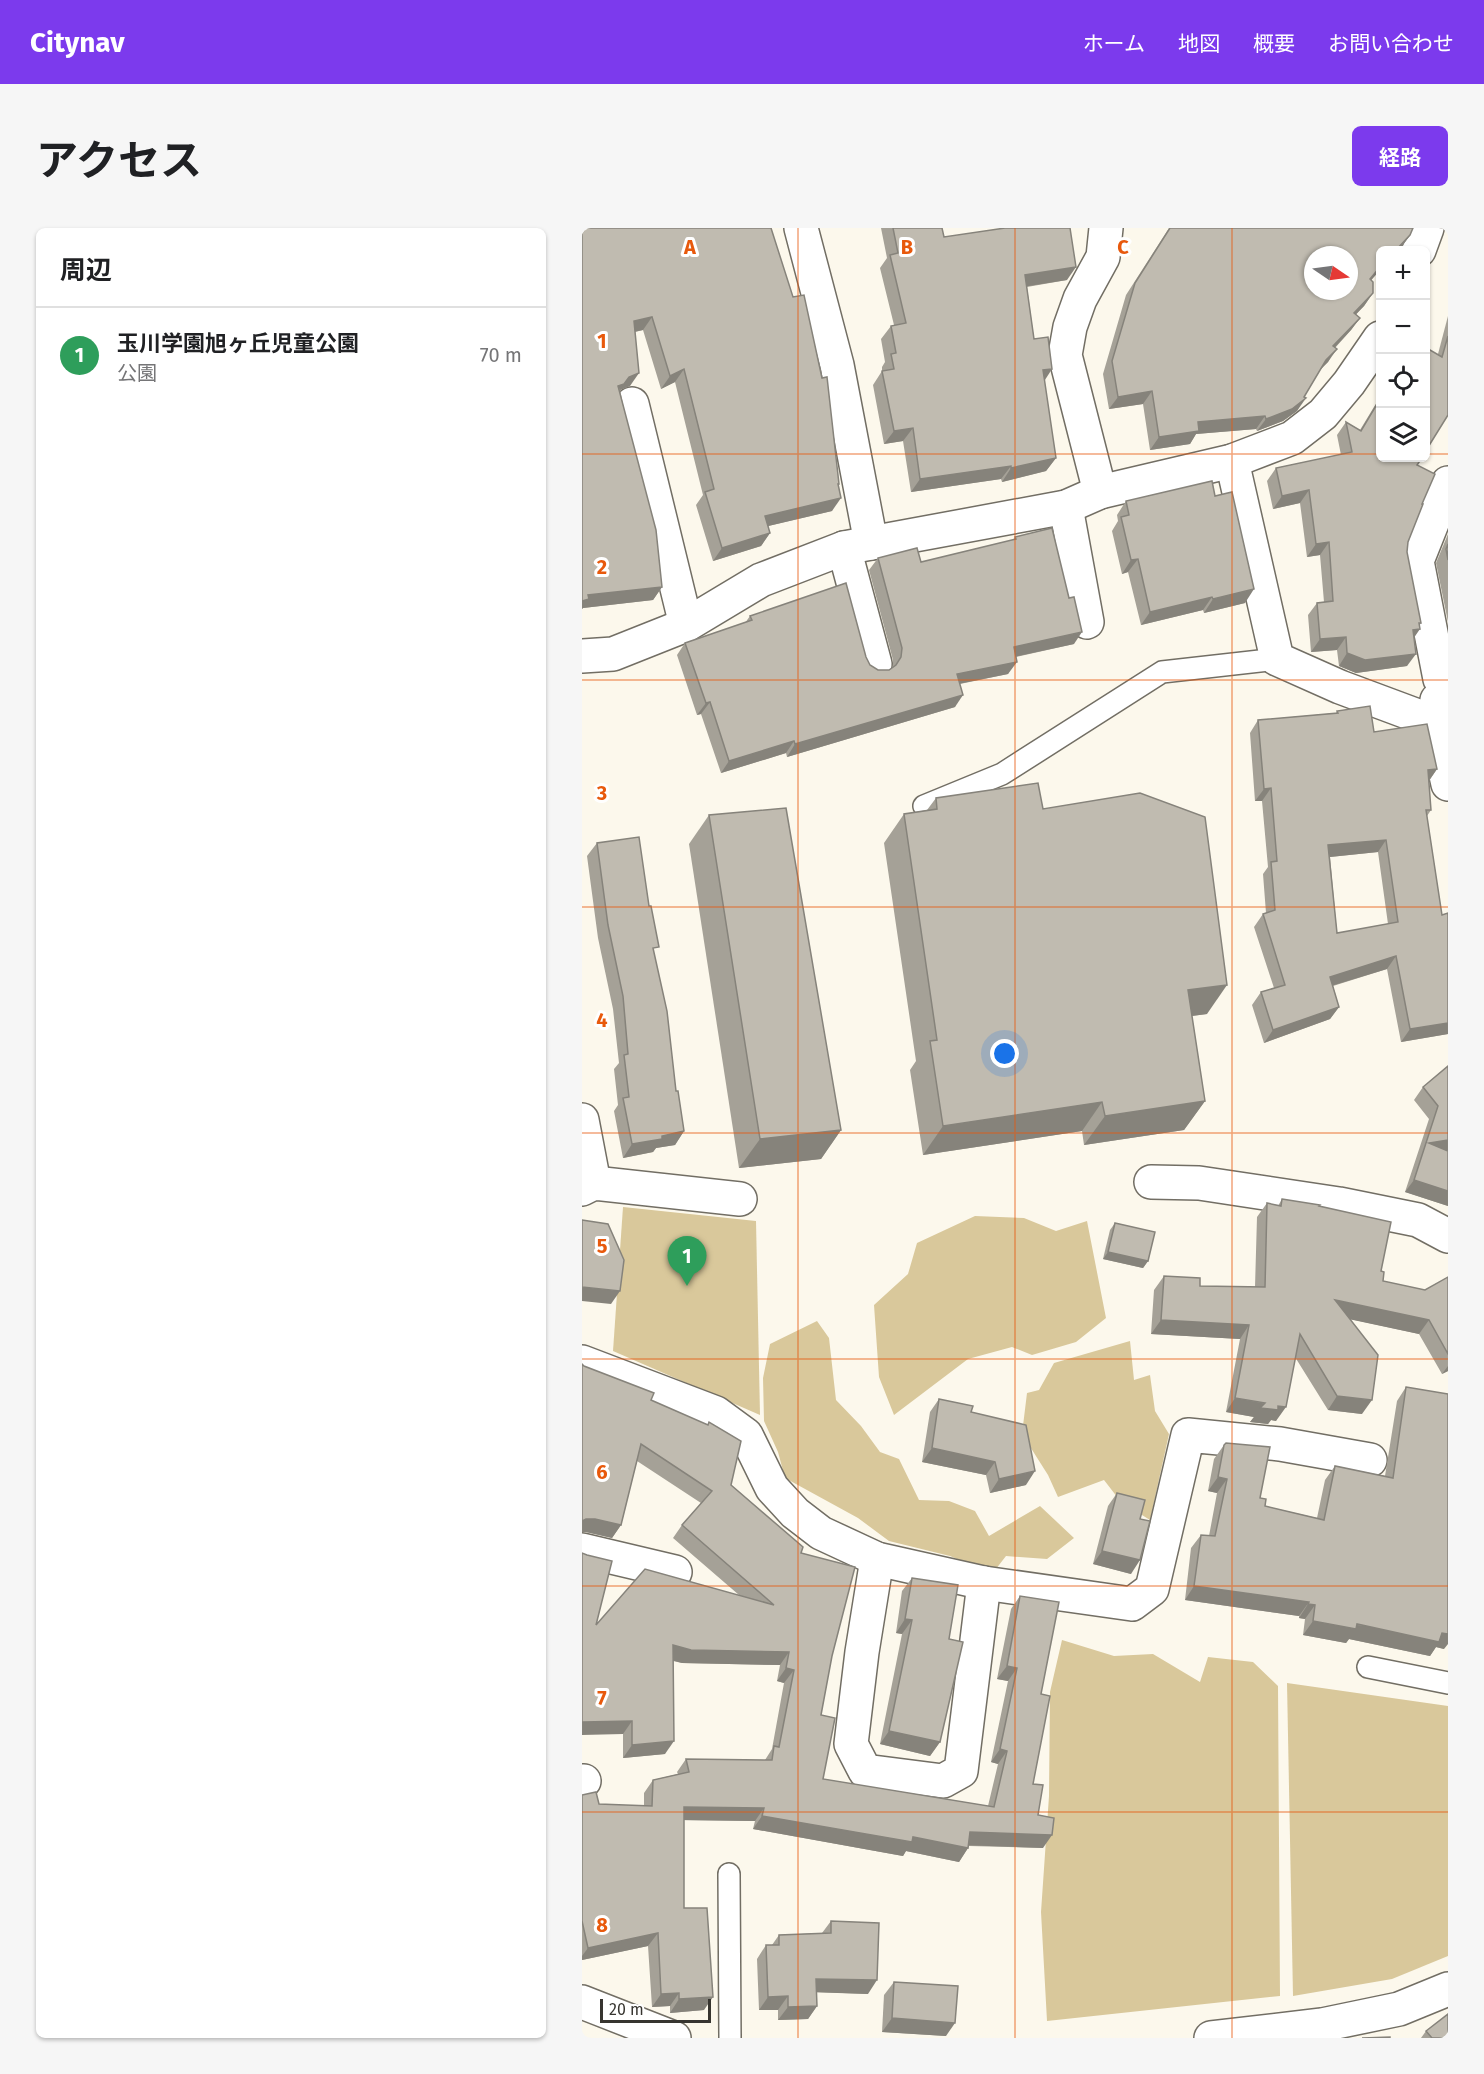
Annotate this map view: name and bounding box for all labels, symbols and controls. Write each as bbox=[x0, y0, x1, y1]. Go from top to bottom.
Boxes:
text: Citynav bbox=[30, 26, 125, 59]
text: ホーム bbox=[1083, 31, 1145, 57]
text: 地図 bbox=[1178, 31, 1220, 57]
text: 概要 bbox=[1253, 31, 1295, 57]
text: お問い合わせ bbox=[1328, 31, 1454, 57]
button: 経路 bbox=[1352, 126, 1448, 186]
text: アクセス bbox=[36, 136, 202, 186]
text: A bbox=[683, 235, 697, 259]
text: B bbox=[901, 235, 913, 259]
text: C bbox=[1117, 235, 1129, 259]
north arrow bbox=[1304, 246, 1358, 300]
map controls bbox=[1376, 246, 1430, 462]
button: + bbox=[1376, 246, 1430, 300]
text: 周辺 bbox=[60, 255, 112, 286]
button: − bbox=[1376, 300, 1430, 354]
text: 1 bbox=[597, 329, 607, 353]
text: 玉川学園旭ヶ丘児童公園 bbox=[117, 330, 359, 357]
text: 1 bbox=[75, 343, 84, 367]
text: 70 m bbox=[480, 343, 522, 367]
button: locate bbox=[1376, 354, 1430, 408]
text: 公園 bbox=[117, 361, 157, 385]
button: layers bbox=[1376, 408, 1430, 462]
text: 2 bbox=[597, 555, 607, 579]
text: 3 bbox=[596, 781, 607, 805]
text: 4 bbox=[596, 1008, 608, 1032]
your location bbox=[990, 1039, 1019, 1068]
text: 5 bbox=[597, 1234, 608, 1258]
pin: 1 bbox=[668, 1236, 706, 1286]
text: 6 bbox=[596, 1460, 608, 1484]
text: 7 bbox=[597, 1686, 607, 1710]
text: 8 bbox=[596, 1913, 608, 1937]
scale bar bbox=[600, 1996, 711, 2024]
text: 20 m bbox=[609, 2000, 644, 2019]

